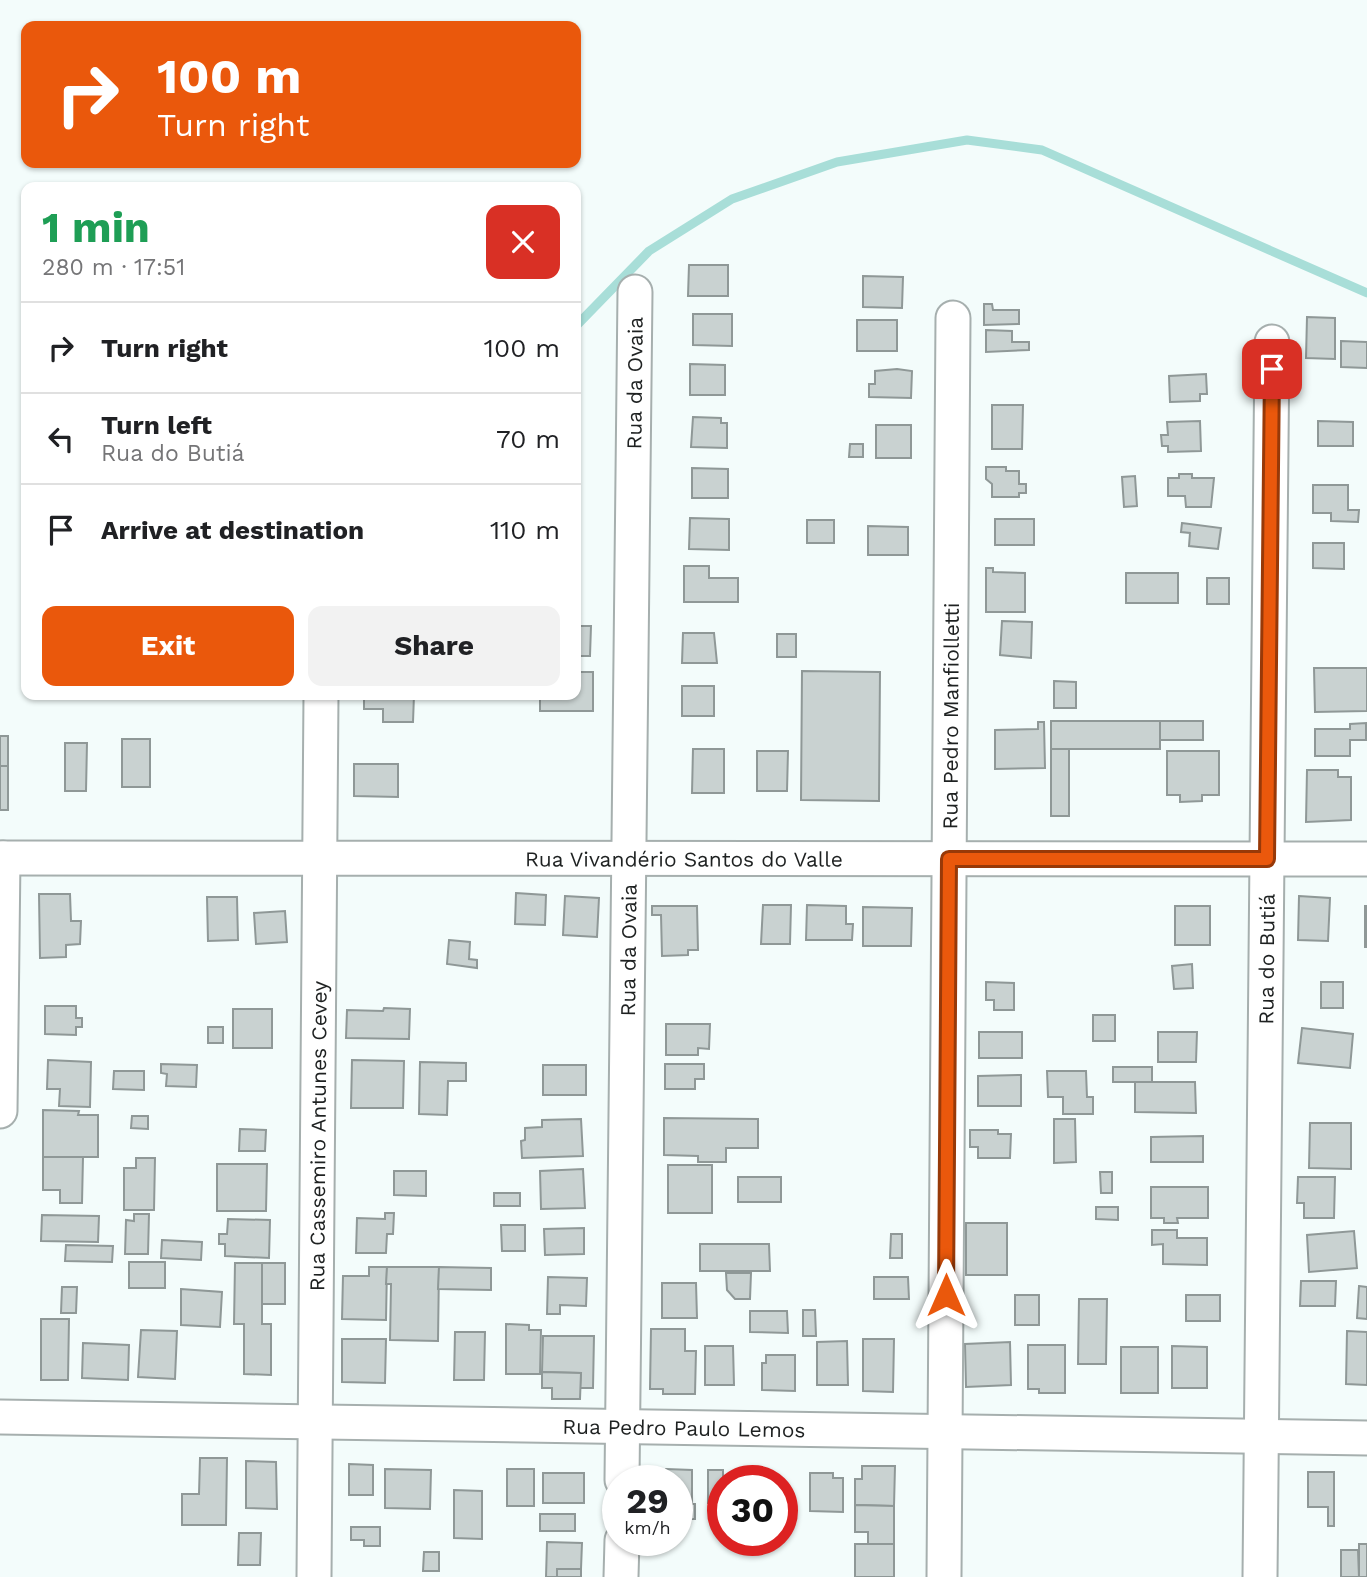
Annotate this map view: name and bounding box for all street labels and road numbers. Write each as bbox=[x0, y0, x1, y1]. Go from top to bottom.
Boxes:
street label: Rua da Ovaia bbox=[621, 316, 647, 450]
street label: Rua Pedro Manfiolletti bbox=[937, 603, 963, 830]
street label: Rua Vivandério Santos do Valle bbox=[525, 846, 843, 871]
street label: Rua da Ovaia bbox=[615, 883, 641, 1017]
street label: Rua do Butiá bbox=[1253, 893, 1279, 1025]
street label: Rua Cassemiro Antunes Cevey bbox=[304, 981, 331, 1291]
street label: Rua Pedro Paulo Lemos bbox=[562, 1413, 806, 1442]

